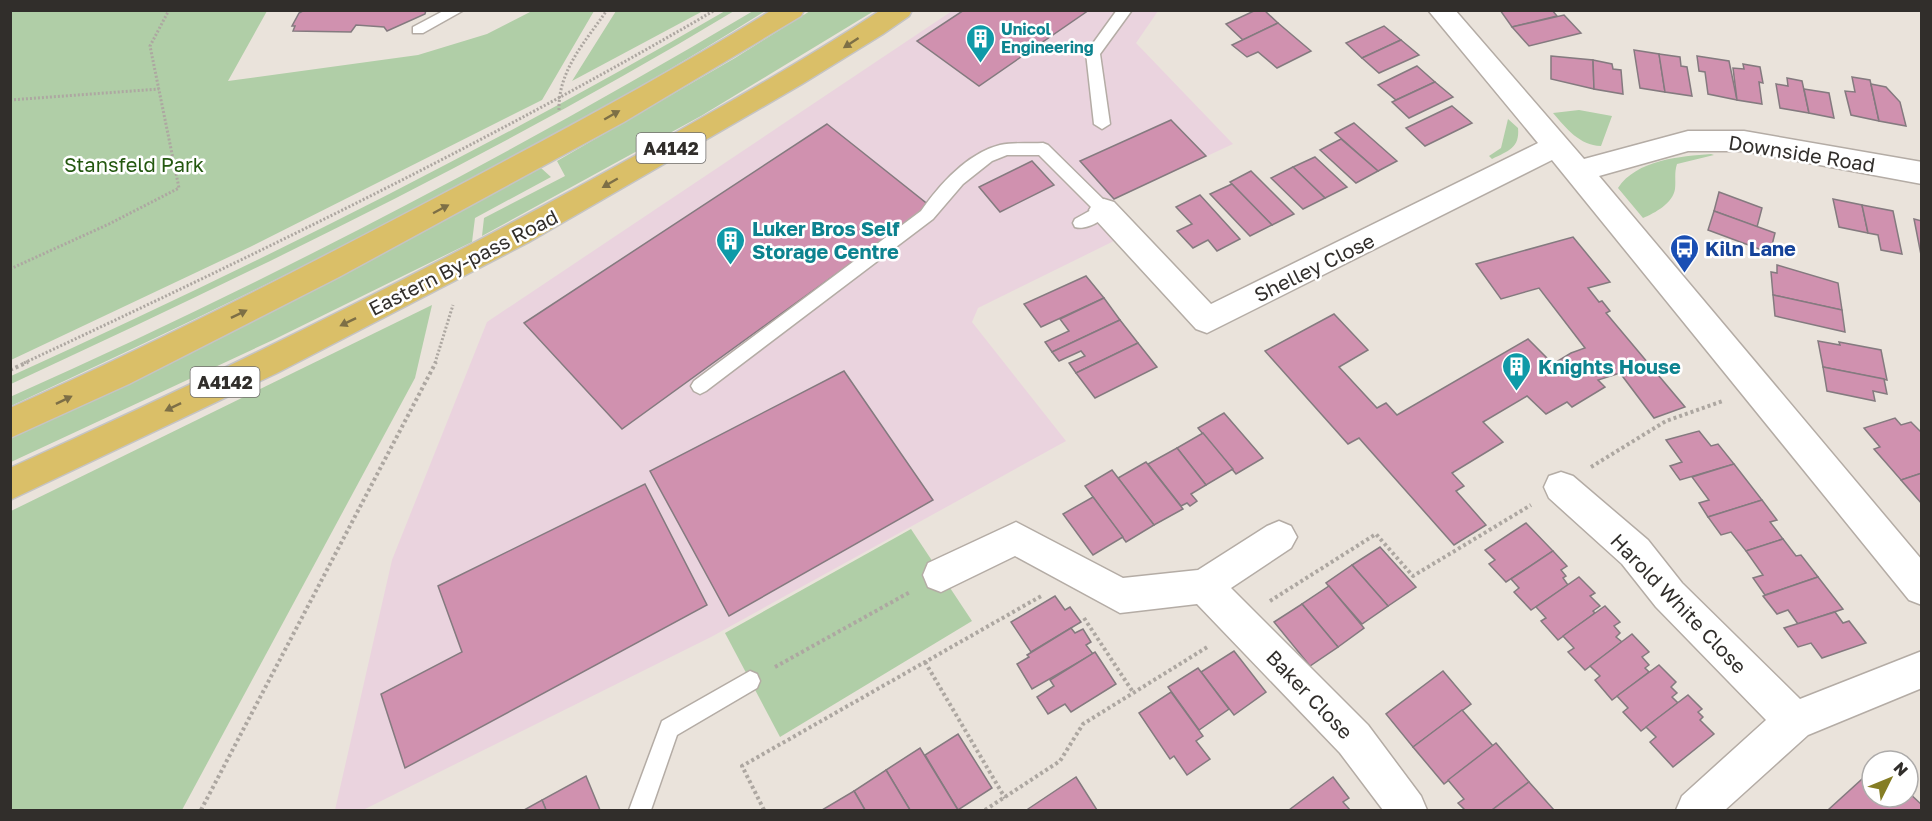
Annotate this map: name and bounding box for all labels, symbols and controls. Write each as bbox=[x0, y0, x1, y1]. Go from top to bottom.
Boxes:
place label: Unicol Engineering bbox=[1001, 19, 1094, 57]
building icon: Unicol Engineering bbox=[964, 22, 996, 64]
one-way arrow bbox=[844, 37, 860, 49]
one-way arrow bbox=[604, 110, 621, 120]
street label: Downside Road bbox=[1727, 130, 1877, 176]
road number: A4142 bbox=[636, 133, 706, 163]
park label: Stansfeld Park bbox=[64, 152, 204, 176]
one-way arrow bbox=[602, 178, 618, 189]
street label: Eastern By-pass Road bbox=[364, 204, 562, 320]
one-way arrow bbox=[433, 204, 450, 214]
place label: Luker Bros Self Storage Centre bbox=[752, 216, 900, 263]
building icon: Luker Bros Self Storage Centre bbox=[715, 224, 747, 266]
street label: Shelley Close bbox=[1250, 228, 1378, 306]
bus stop icon: Kiln Lane bbox=[1668, 232, 1700, 274]
place label: Kiln Lane bbox=[1705, 236, 1796, 260]
one-way arrow bbox=[230, 309, 247, 319]
one-way arrow bbox=[339, 317, 356, 326]
building icon: Knights House bbox=[1501, 350, 1533, 392]
place label: Knights House bbox=[1538, 354, 1681, 378]
road number: A4142 bbox=[190, 367, 260, 397]
one-way arrow bbox=[55, 395, 72, 404]
one-way arrow bbox=[164, 402, 181, 412]
street label: Harold White Close bbox=[1606, 528, 1752, 678]
street label: Baker Close bbox=[1262, 645, 1358, 743]
north arrow bbox=[1860, 749, 1920, 809]
text: N bbox=[1890, 757, 1912, 780]

